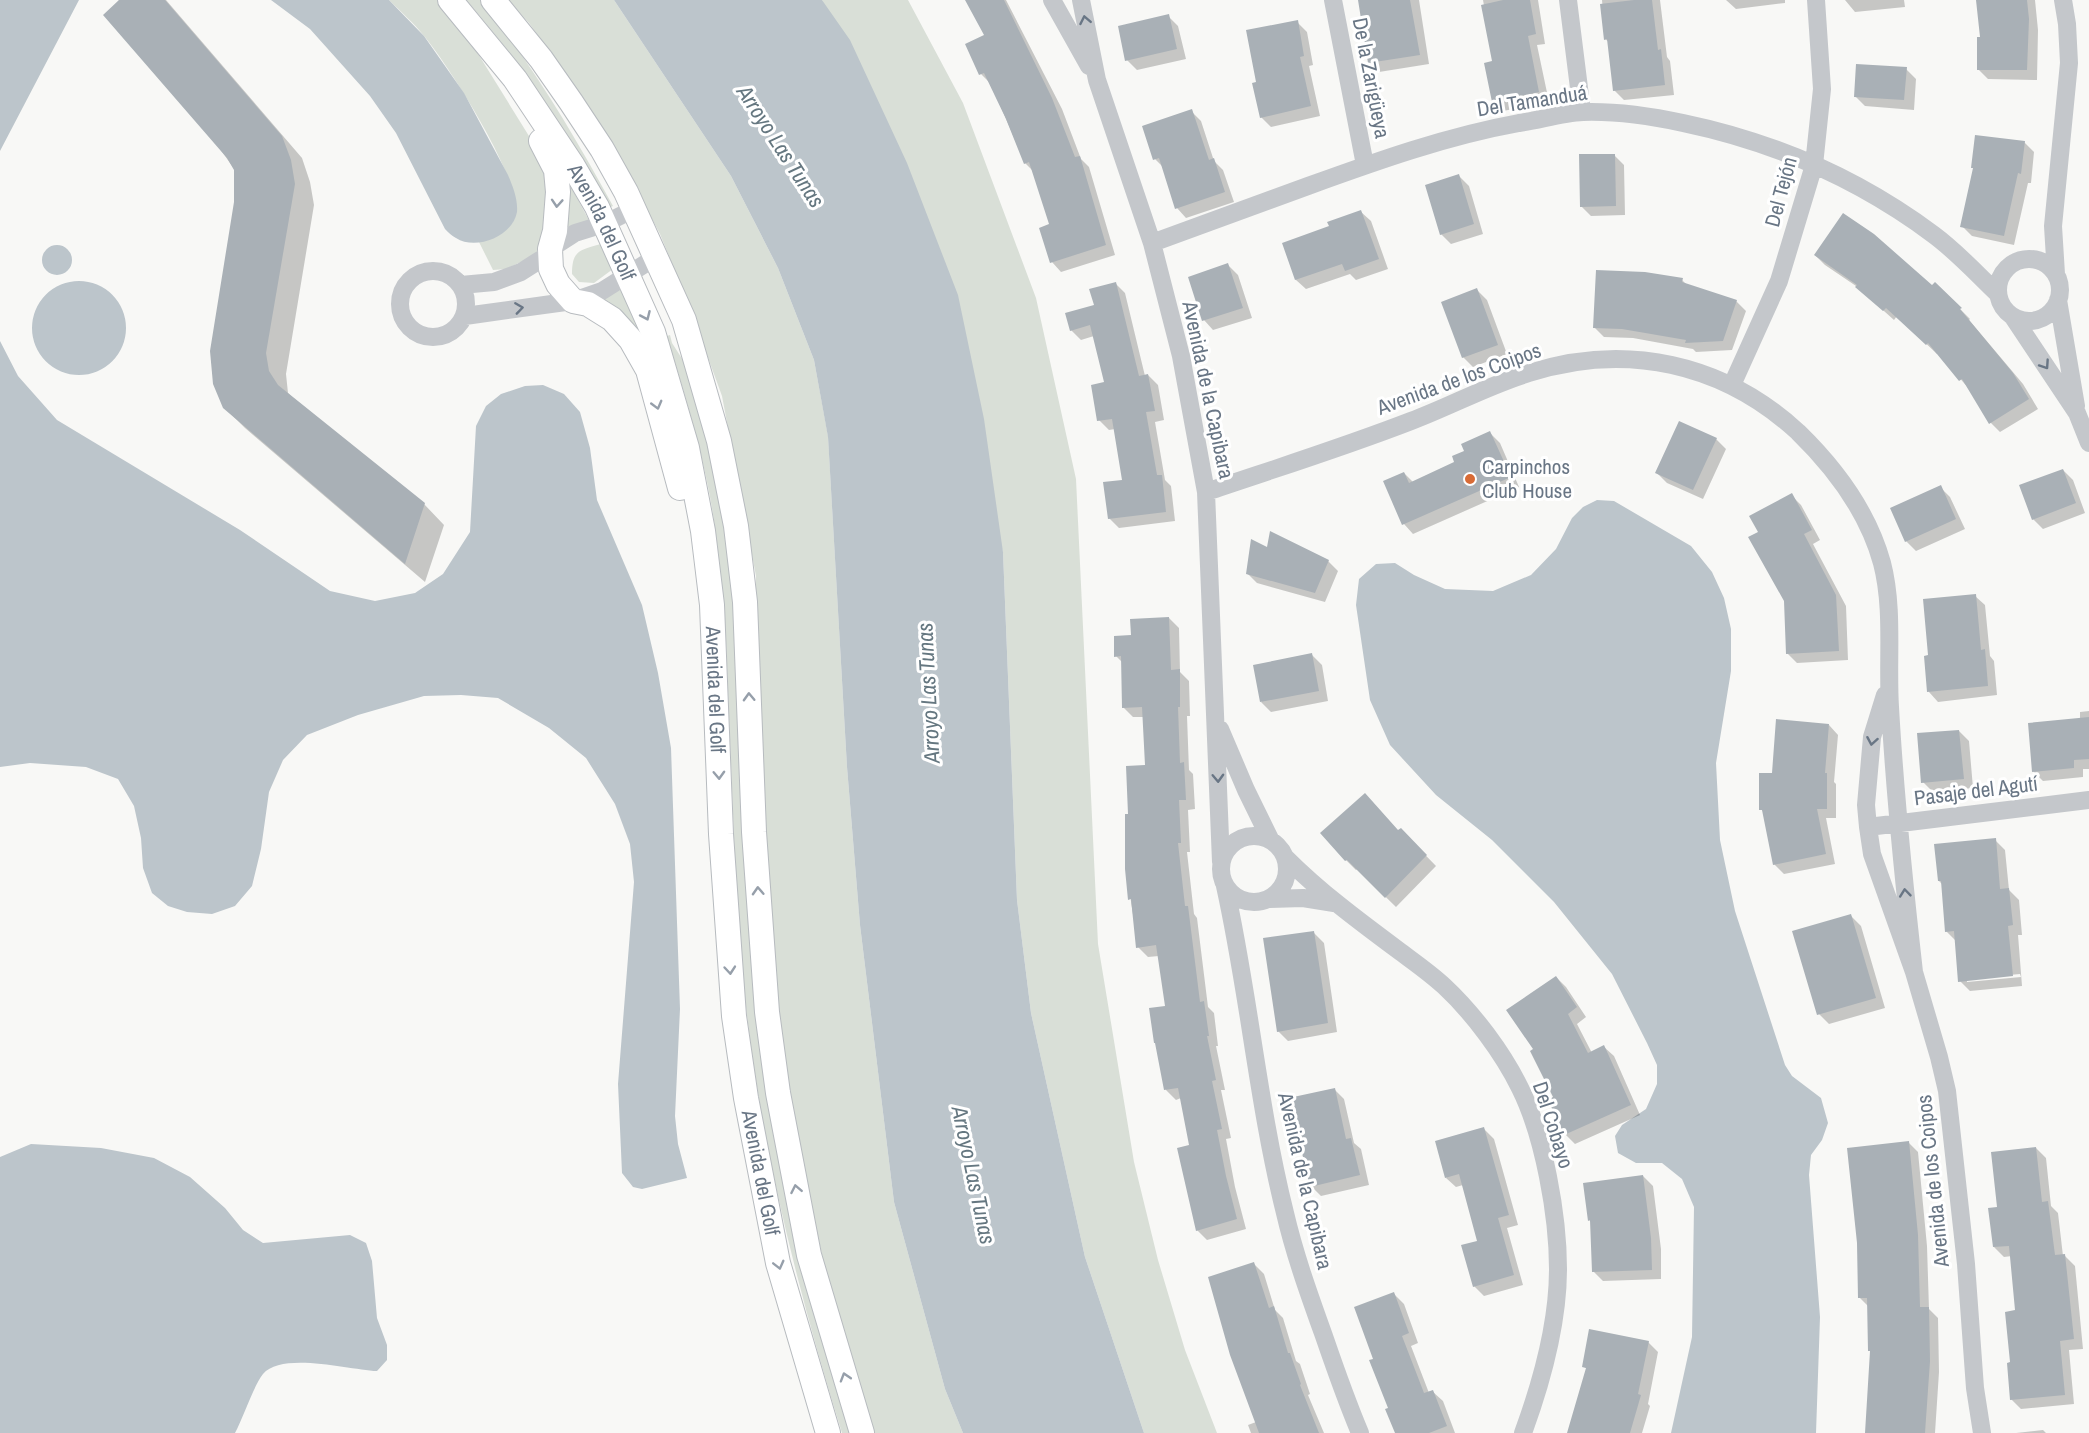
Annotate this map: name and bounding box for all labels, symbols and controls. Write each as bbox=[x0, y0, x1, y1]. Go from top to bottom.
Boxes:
one-way arrow bbox=[1079, 15, 1092, 25]
street label: De la Zarigüeya bbox=[1346, 15, 1397, 141]
street label: Del Tamanduá bbox=[1475, 77, 1589, 124]
water label: Arroyo Las Tunas bbox=[730, 78, 832, 213]
street label: Del Tejón bbox=[1757, 154, 1804, 230]
street label: Avenida del Golf bbox=[560, 157, 643, 285]
one-way arrow bbox=[551, 198, 564, 207]
street label: Avenida de la Capibara bbox=[1175, 298, 1242, 482]
one-way arrow bbox=[514, 303, 523, 315]
one-way arrow bbox=[638, 309, 650, 320]
street label: Avenida de los Coipos bbox=[1372, 335, 1545, 422]
one-way arrow bbox=[2038, 358, 2049, 369]
one-way arrow bbox=[650, 399, 662, 409]
place label: Carpinchos Club House bbox=[1482, 452, 1572, 505]
marker: Carpinchos Club House bbox=[1463, 472, 1477, 486]
water label: Arroyo Las Tunas bbox=[909, 622, 947, 765]
street label: Avenida del Golf bbox=[699, 625, 733, 754]
one-way arrow bbox=[742, 692, 755, 701]
one-way arrow bbox=[1866, 736, 1879, 746]
street label: Pasaje del Agutí bbox=[1912, 769, 2040, 812]
one-way arrow bbox=[712, 770, 725, 779]
one-way arrow bbox=[1212, 773, 1225, 782]
one-way arrow bbox=[751, 887, 764, 896]
one-way arrow bbox=[1899, 888, 1912, 897]
one-way arrow bbox=[723, 965, 736, 974]
street label: Del Cobayo bbox=[1526, 1078, 1581, 1172]
street label: Avenida de la Capibara bbox=[1271, 1089, 1340, 1273]
street label: Avenida de los Coipos bbox=[1909, 1094, 1956, 1270]
water label: Arroyo Las Tunas bbox=[945, 1102, 1003, 1247]
street label: Avenida del Golf bbox=[734, 1107, 787, 1238]
one-way arrow bbox=[790, 1184, 803, 1194]
one-way arrow bbox=[771, 1260, 784, 1270]
one-way arrow bbox=[839, 1372, 852, 1383]

